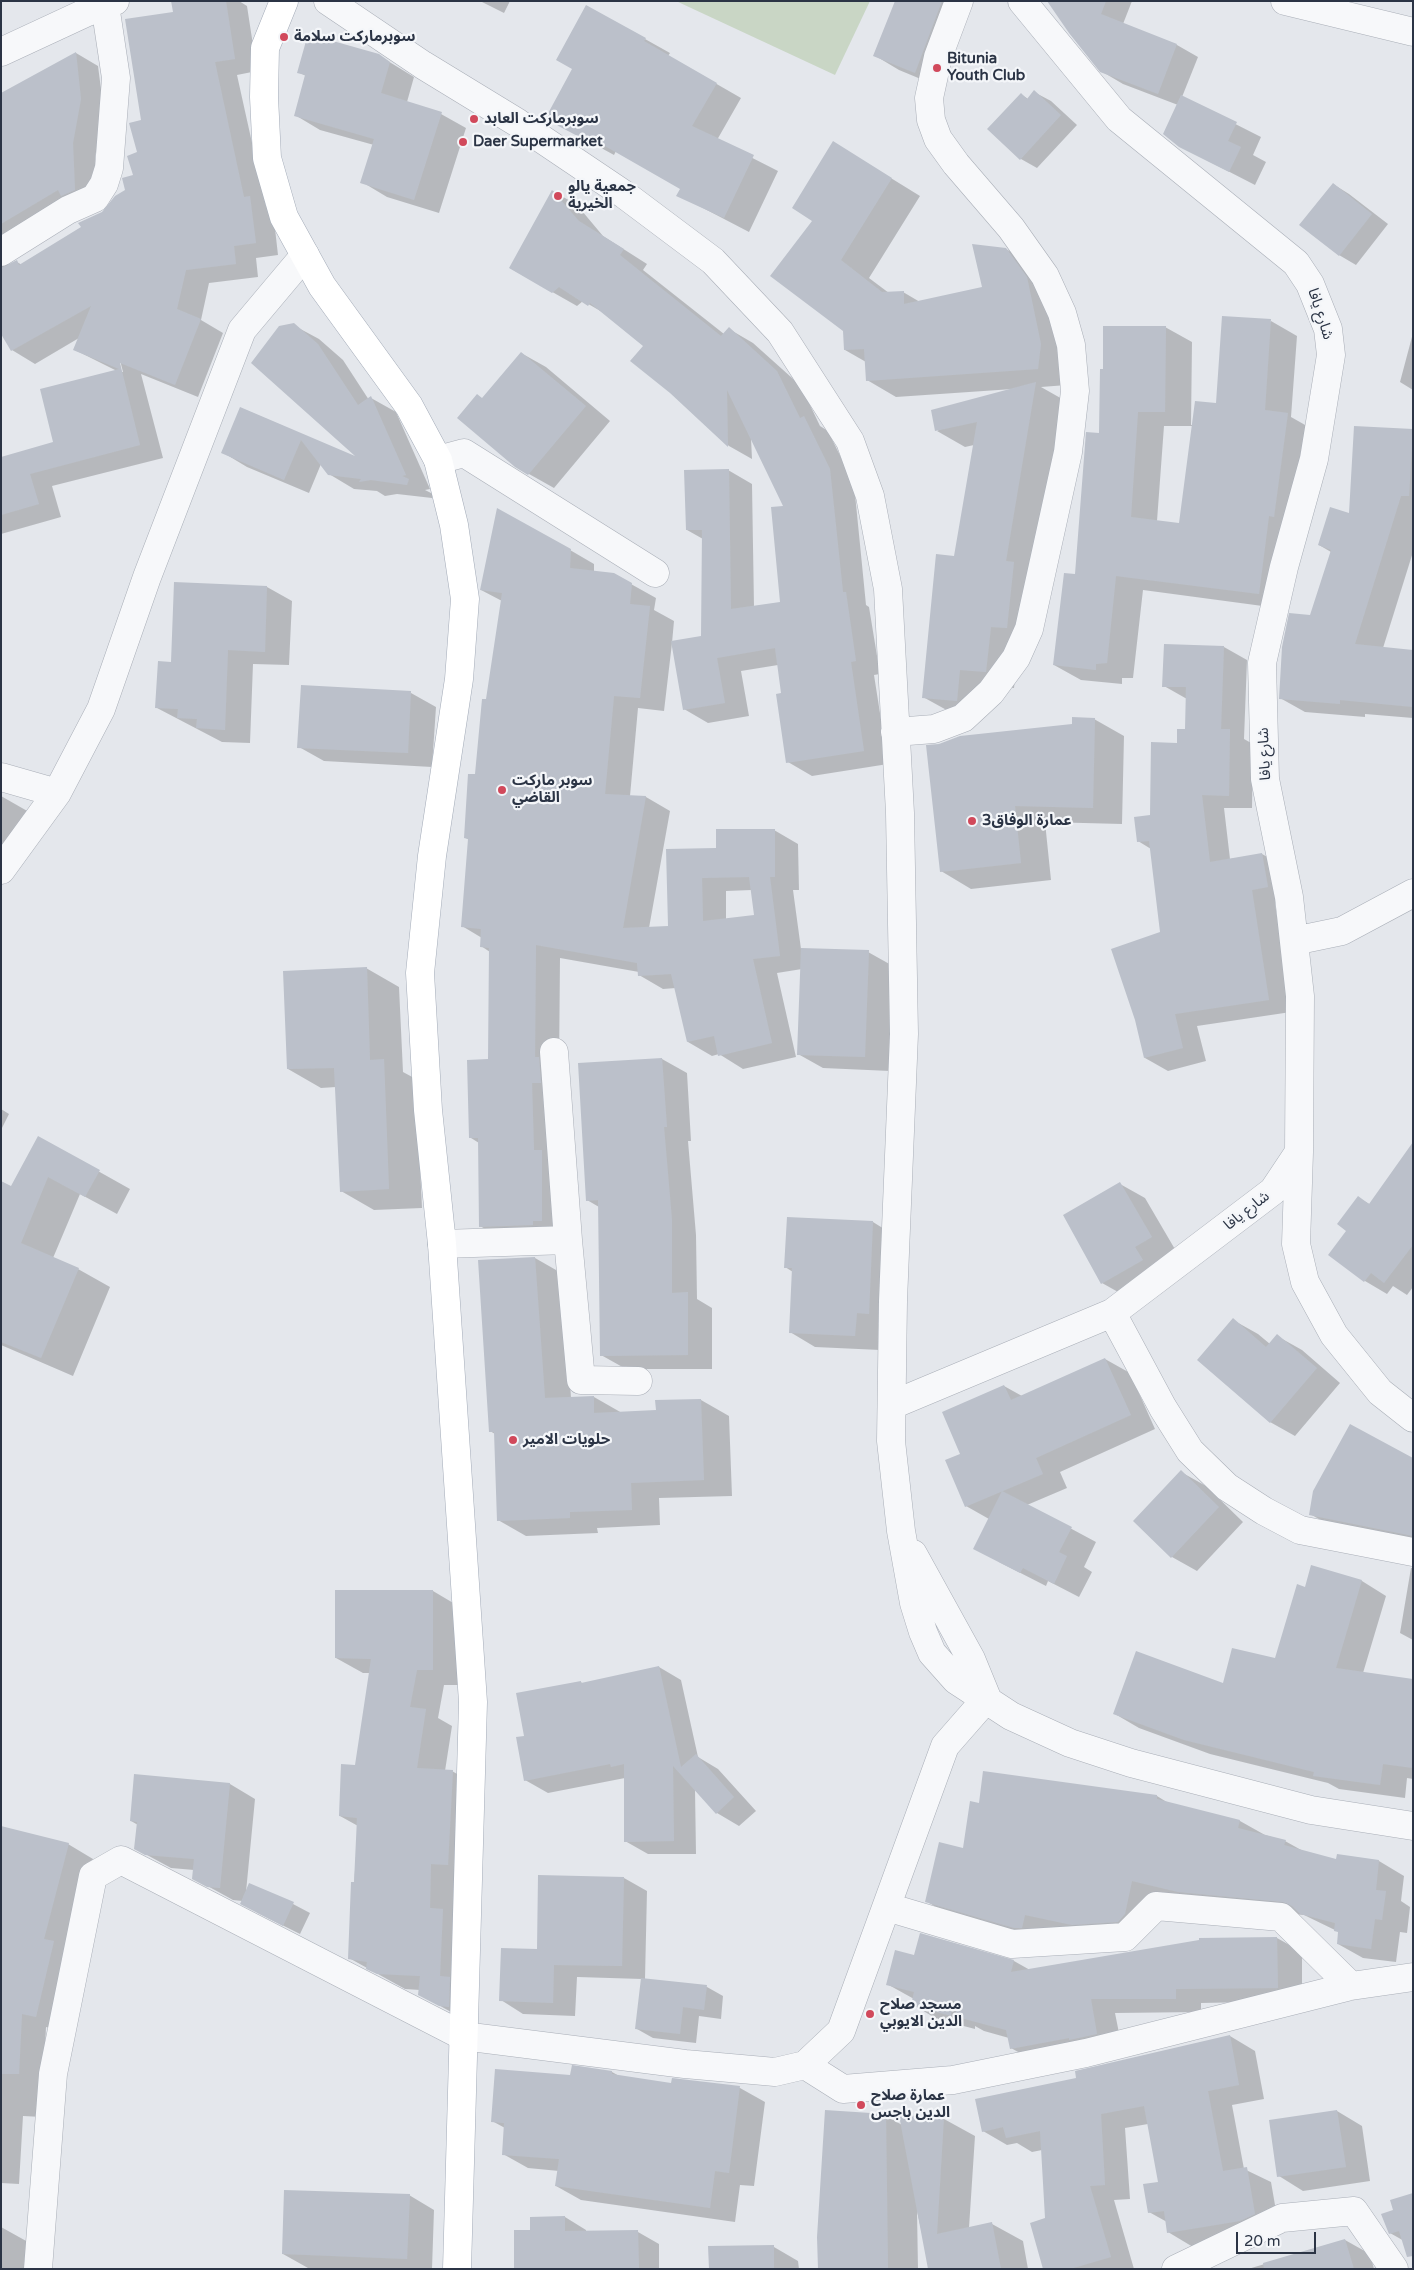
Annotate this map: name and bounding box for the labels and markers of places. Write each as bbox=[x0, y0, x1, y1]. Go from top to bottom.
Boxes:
place label: سوبرماركت سلامة bbox=[294, 28, 415, 46]
marker: سوبرماركت سلامة bbox=[278, 31, 290, 43]
place label: Bitunia Youth Club bbox=[947, 50, 1025, 85]
marker: Bitunia Youth Club bbox=[931, 62, 943, 74]
place label: سوبرماركت العابد bbox=[484, 110, 599, 128]
marker: سوبرماركت العابد bbox=[468, 113, 480, 125]
place label: Daer Supermarket bbox=[473, 133, 603, 151]
marker: Daer Supermarket bbox=[457, 136, 469, 148]
place label: جمعية يالو الخيرية bbox=[568, 178, 636, 213]
marker: جمعية يالو الخيرية bbox=[552, 190, 564, 202]
place label: سوبر ماركت القاضي bbox=[512, 772, 592, 807]
marker: سوبر ماركت القاضي bbox=[496, 784, 508, 796]
place label: عمارة الوفاق3 bbox=[982, 812, 1072, 830]
marker: عمارة الوفاق3 bbox=[966, 815, 978, 827]
place label: حلويات الامير bbox=[523, 1431, 610, 1449]
marker: حلويات الامير bbox=[507, 1434, 519, 1446]
place label: مسجد صلاح الدين الايوبي bbox=[880, 1996, 962, 2031]
marker: مسجد صلاح الدين الايوبي bbox=[864, 2008, 876, 2020]
place label: عمارة صلاح الدين باجس bbox=[871, 2087, 950, 2122]
marker: عمارة صلاح الدين باجس bbox=[855, 2099, 867, 2111]

